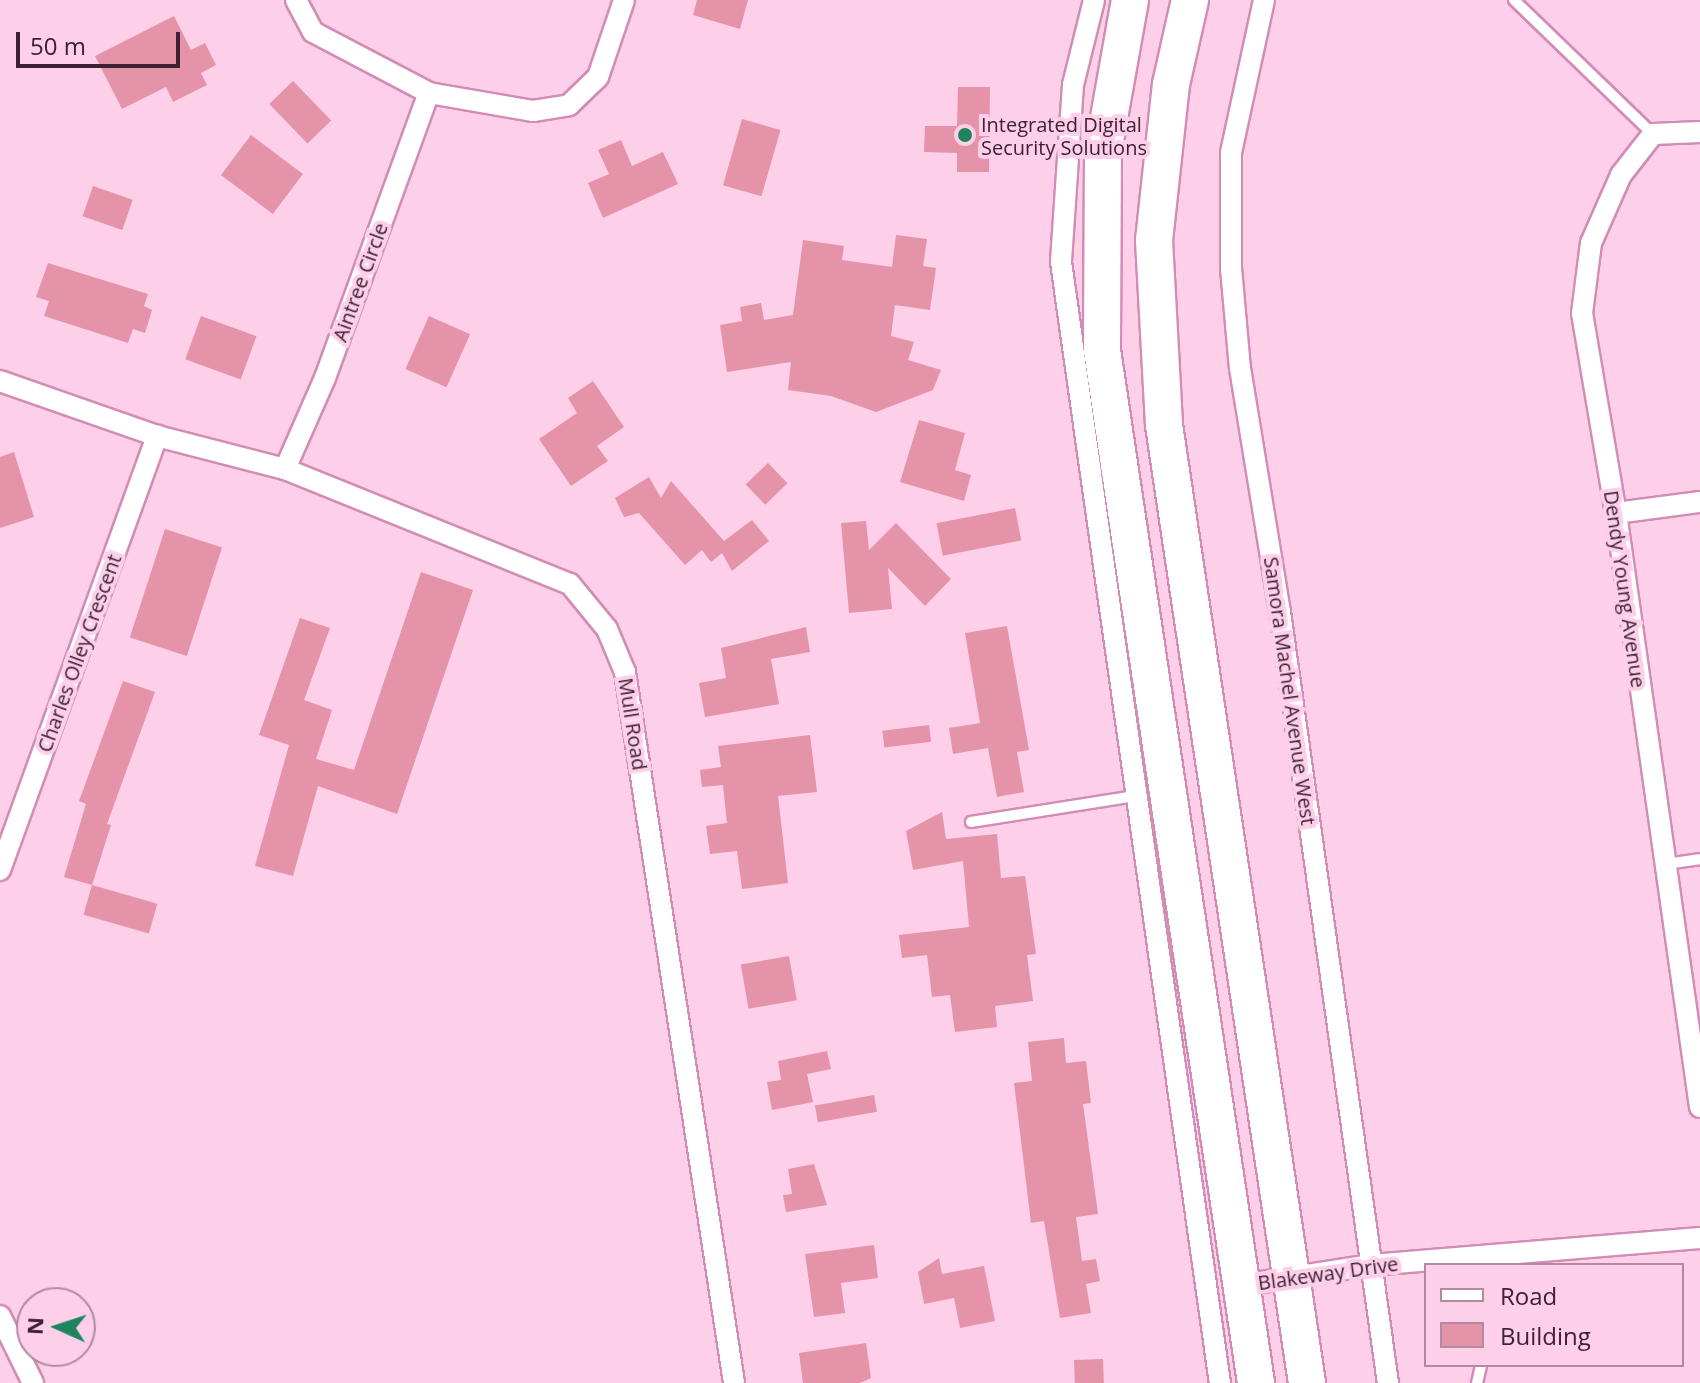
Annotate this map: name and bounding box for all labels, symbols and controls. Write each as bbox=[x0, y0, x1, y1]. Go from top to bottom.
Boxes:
scale bar bbox=[20, 16, 184, 66]
text: 50 m bbox=[30, 29, 86, 62]
place label: Integrated Digital Security Solutions bbox=[981, 112, 1147, 159]
marker: Integrated Digital Security Solutions bbox=[956, 126, 974, 144]
street label: Aintree Circle bbox=[327, 219, 393, 345]
street label: Dendy Young Avenue bbox=[1599, 489, 1651, 689]
street label: Charles Olley Crescent bbox=[32, 551, 126, 755]
street label: Samora Machel Avenue West bbox=[1259, 555, 1321, 827]
street label: Mull Road bbox=[614, 676, 652, 772]
street label: Blakeway Drive bbox=[1256, 1251, 1400, 1295]
legend bbox=[1424, 1263, 1684, 1367]
text: Road bbox=[1500, 1279, 1557, 1312]
north arrow bbox=[16, 1287, 96, 1367]
text: N bbox=[19, 1316, 49, 1336]
text: Building bbox=[1500, 1319, 1591, 1352]

